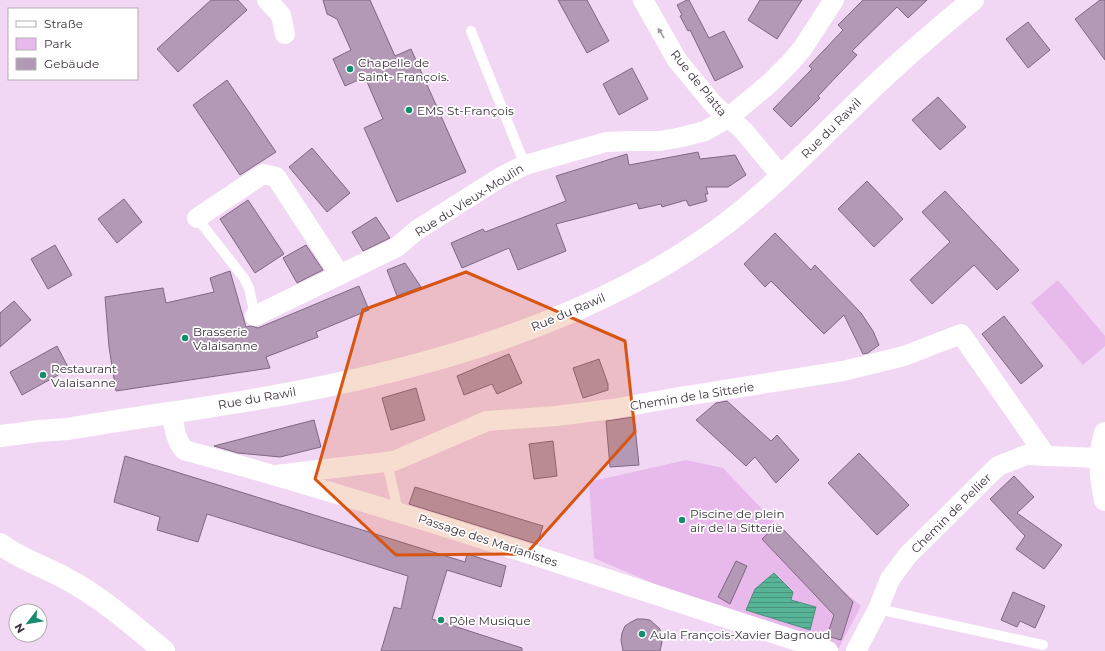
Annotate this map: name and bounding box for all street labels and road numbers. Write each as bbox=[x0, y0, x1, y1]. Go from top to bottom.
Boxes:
street label: Rue de Platta bbox=[668, 47, 730, 119]
street label: Rue du Rawil bbox=[798, 95, 864, 161]
street label: Rue du Vieux-Moulin bbox=[412, 160, 526, 240]
street label: Rue du Rawil bbox=[529, 290, 607, 334]
street label: Chemin de la Sitterie bbox=[629, 379, 755, 413]
street label: Rue du Rawil bbox=[217, 384, 297, 412]
street label: Chemin de Pellier bbox=[908, 470, 994, 556]
street label: Passage des Marianistes bbox=[416, 510, 560, 570]

